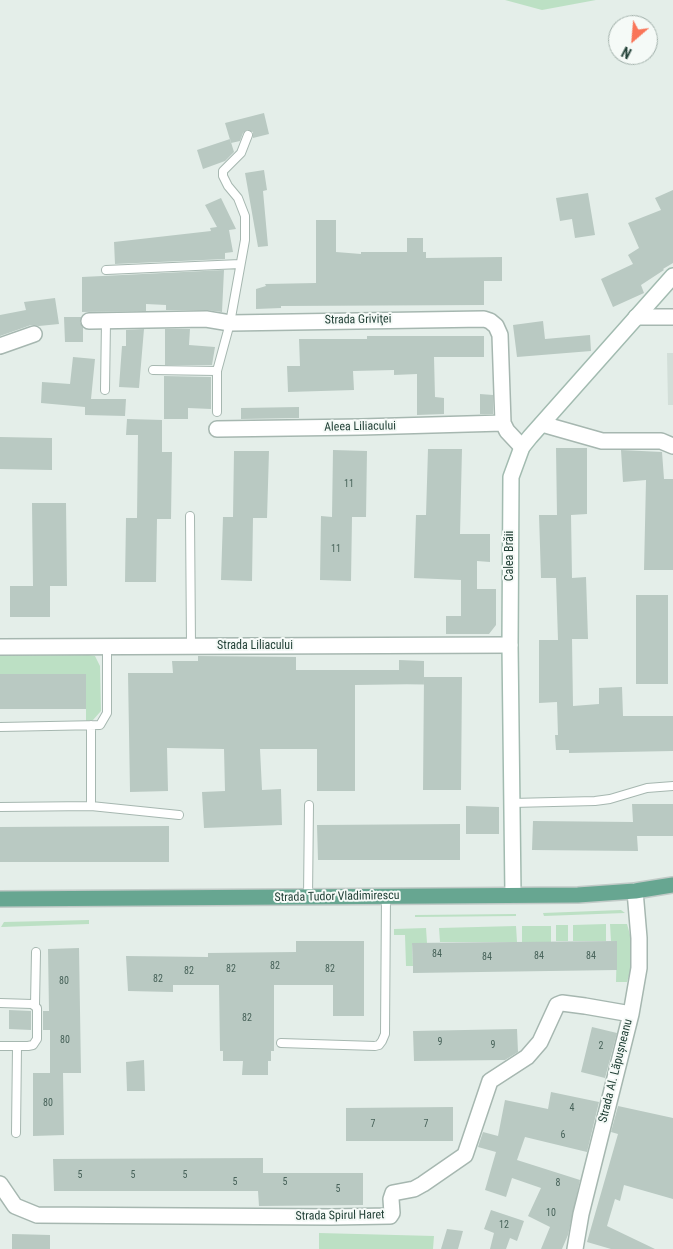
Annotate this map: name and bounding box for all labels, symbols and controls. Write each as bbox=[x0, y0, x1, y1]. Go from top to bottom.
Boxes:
north arrow bbox=[608, 15, 658, 65]
text: N bbox=[619, 43, 634, 62]
street label: Strada Griviţei bbox=[325, 312, 391, 328]
street label: Aleea Liliacului bbox=[324, 419, 396, 435]
house number: 11 bbox=[344, 478, 354, 490]
street label: Calea Brăii bbox=[503, 531, 517, 581]
house number: 11 bbox=[331, 543, 341, 555]
street label: Strada Liliacului bbox=[217, 639, 293, 653]
street label: Strada Tudor Vladimirescu bbox=[274, 889, 400, 905]
house number: 84 bbox=[432, 948, 442, 960]
house number: 84 bbox=[534, 950, 544, 962]
house number: 84 bbox=[586, 950, 596, 962]
house number: 84 bbox=[482, 951, 492, 963]
house number: 82 bbox=[270, 960, 280, 972]
house number: 82 bbox=[226, 963, 236, 975]
house number: 82 bbox=[325, 963, 335, 975]
house number: 82 bbox=[184, 965, 194, 977]
house number: 82 bbox=[153, 973, 163, 985]
house number: 80 bbox=[59, 975, 69, 987]
house number: 82 bbox=[242, 1012, 252, 1024]
street label: Strada Al. Lăpușneanu bbox=[596, 1018, 636, 1124]
house number: 80 bbox=[60, 1034, 70, 1046]
house number: 9 bbox=[438, 1036, 442, 1048]
house number: 9 bbox=[491, 1039, 495, 1051]
house number: 2 bbox=[599, 1040, 603, 1052]
house number: 80 bbox=[43, 1097, 53, 1109]
house number: 4 bbox=[570, 1102, 574, 1114]
house number: 7 bbox=[371, 1118, 375, 1130]
house number: 7 bbox=[424, 1118, 428, 1130]
house number: 6 bbox=[561, 1129, 565, 1141]
house number: 5 bbox=[78, 1169, 82, 1181]
house number: 5 bbox=[131, 1169, 135, 1181]
house number: 5 bbox=[183, 1169, 187, 1181]
house number: 5 bbox=[233, 1176, 237, 1188]
house number: 5 bbox=[283, 1176, 287, 1188]
house number: 8 bbox=[556, 1177, 560, 1189]
house number: 5 bbox=[336, 1183, 340, 1195]
house number: 10 bbox=[546, 1207, 556, 1219]
street label: Strada Spirul Haret bbox=[295, 1208, 385, 1224]
house number: 12 bbox=[499, 1219, 509, 1231]

